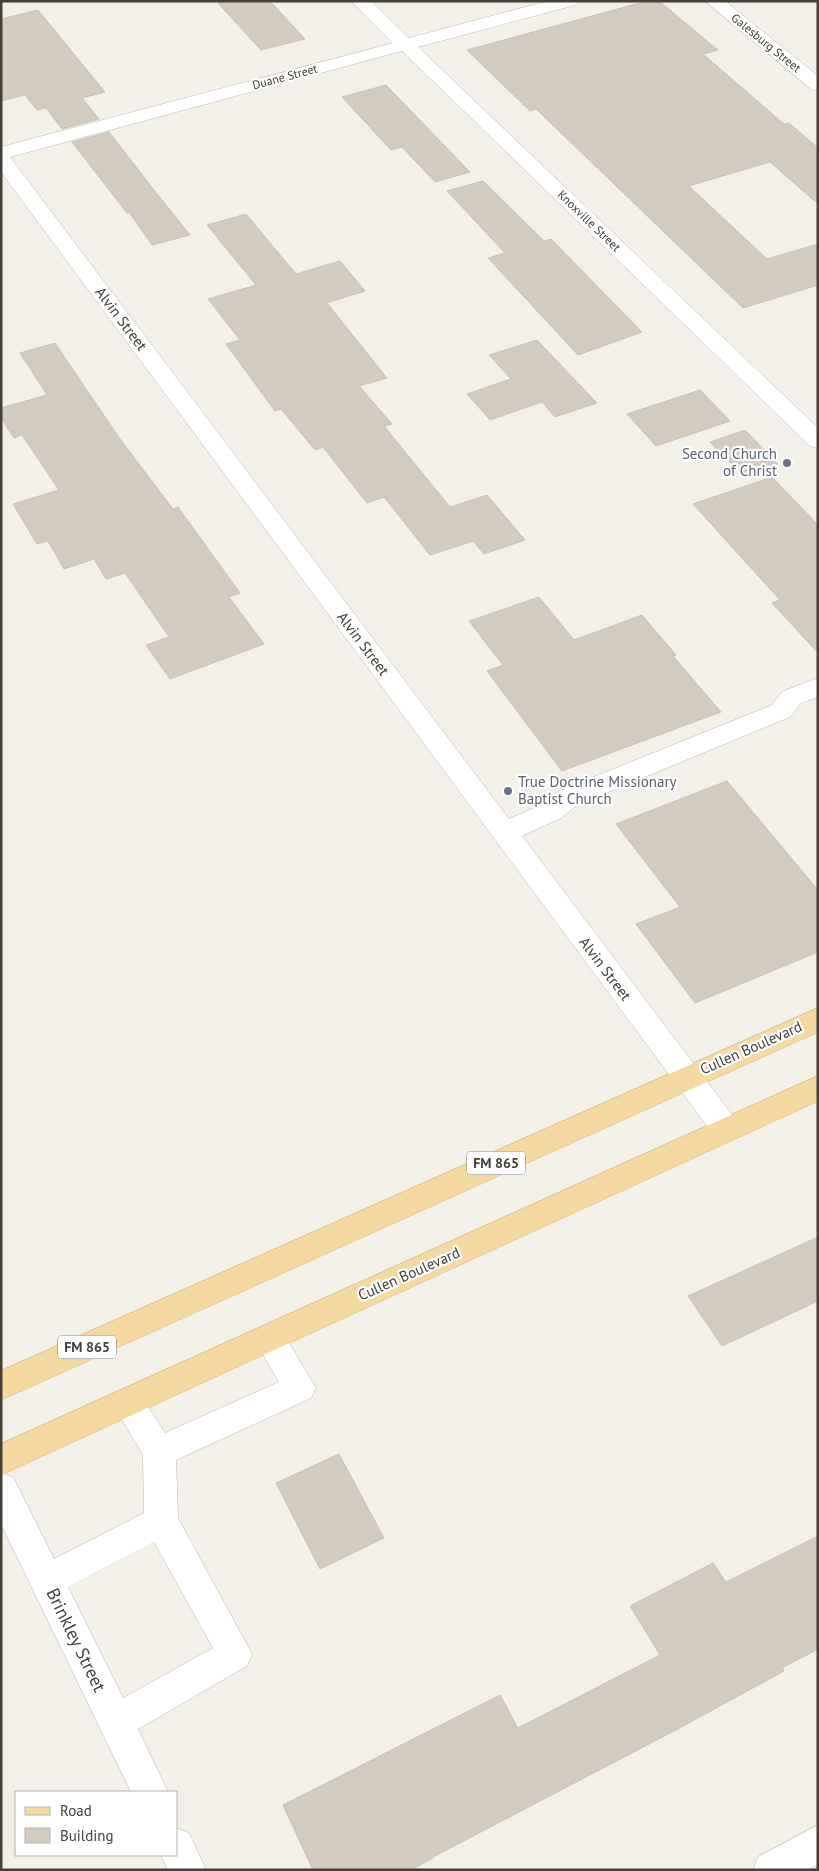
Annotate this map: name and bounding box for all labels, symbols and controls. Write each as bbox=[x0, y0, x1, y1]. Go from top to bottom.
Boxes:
street label: Galesburg Street bbox=[728, 10, 804, 75]
street label: Duane Street bbox=[251, 61, 319, 92]
street label: Knoxville Street bbox=[555, 187, 624, 254]
street label: Alvin Street bbox=[91, 283, 152, 354]
place label: Second Church of Christ bbox=[682, 444, 777, 480]
marker: Second Church of Christ bbox=[781, 457, 793, 469]
street label: Alvin Street bbox=[333, 608, 394, 679]
place label: True Doctrine Missionary Baptist Church bbox=[518, 772, 677, 808]
marker: True Doctrine Missionary Baptist Church bbox=[502, 785, 514, 797]
street label: Alvin Street bbox=[575, 933, 636, 1004]
street label: Cullen Boulevard bbox=[697, 1017, 805, 1078]
road number: FM 865 bbox=[467, 1152, 525, 1174]
street label: Cullen Boulevard bbox=[355, 1243, 463, 1304]
road number: FM 865 bbox=[58, 1335, 116, 1358]
street label: Brinkley Street bbox=[41, 1584, 111, 1695]
legend bbox=[15, 1791, 178, 1856]
text: Road bbox=[60, 1801, 92, 1820]
text: Building bbox=[60, 1826, 114, 1845]

